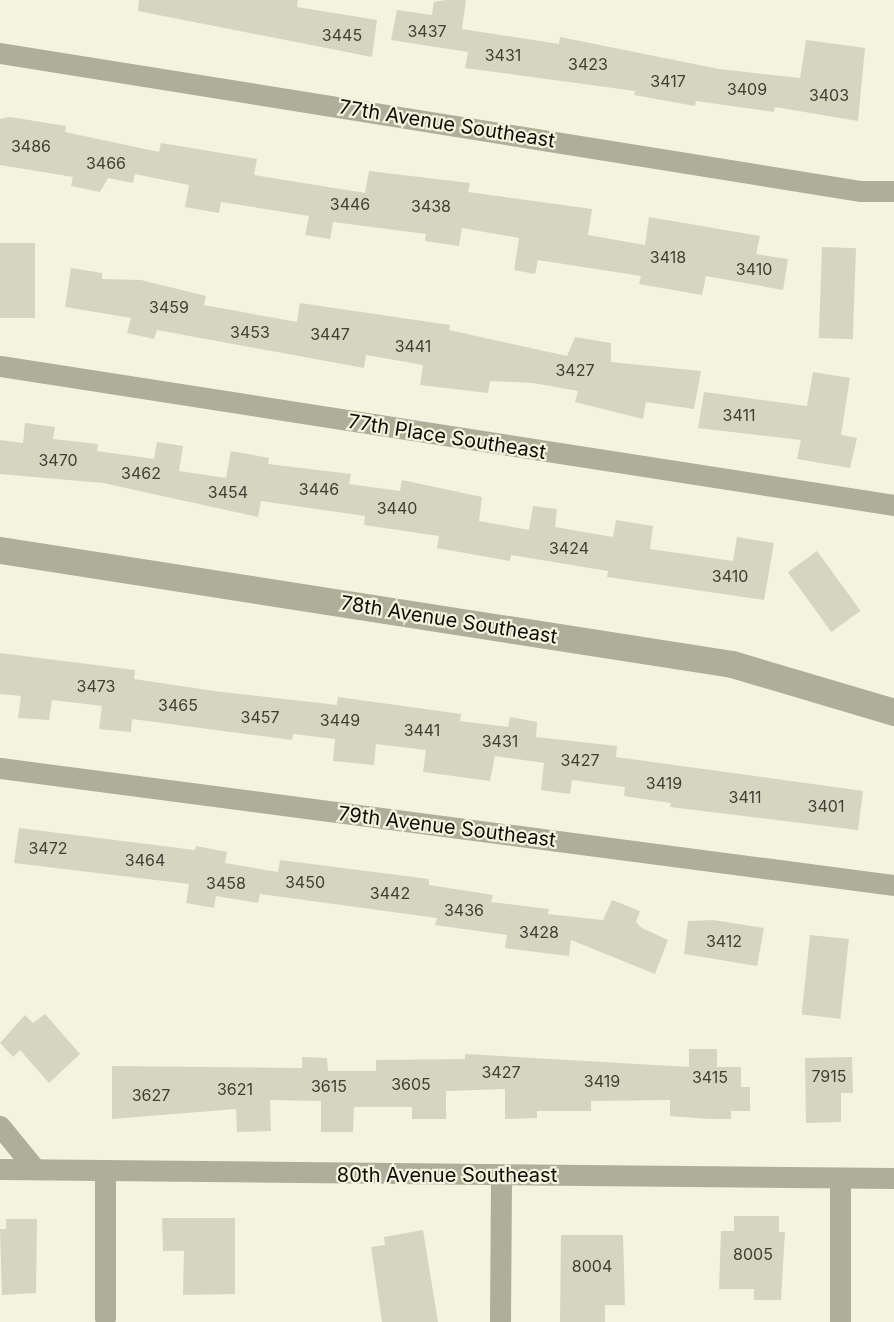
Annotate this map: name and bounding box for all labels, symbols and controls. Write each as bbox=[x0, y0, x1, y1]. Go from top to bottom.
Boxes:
house number: 3437 bbox=[407, 21, 447, 41]
house number: 3445 bbox=[322, 25, 362, 45]
house number: 3431 bbox=[485, 45, 521, 65]
house number: 3423 bbox=[568, 54, 608, 74]
house number: 3417 bbox=[650, 71, 686, 91]
house number: 3409 bbox=[727, 79, 767, 99]
house number: 3403 bbox=[809, 85, 849, 105]
street label: 77th Avenue Southeast bbox=[337, 95, 557, 153]
house number: 3486 bbox=[11, 136, 51, 156]
house number: 3466 bbox=[86, 153, 126, 173]
house number: 3446 bbox=[330, 194, 370, 214]
house number: 3438 bbox=[411, 196, 451, 216]
house number: 3418 bbox=[650, 247, 686, 267]
house number: 3410 bbox=[736, 259, 772, 279]
house number: 3459 bbox=[149, 297, 189, 317]
house number: 3453 bbox=[230, 322, 270, 342]
house number: 3447 bbox=[310, 324, 350, 344]
house number: 3441 bbox=[395, 336, 431, 356]
house number: 3427 bbox=[555, 360, 595, 380]
house number: 3411 bbox=[723, 405, 755, 425]
street label: 77th Place Southeast bbox=[346, 410, 548, 464]
house number: 3470 bbox=[38, 450, 78, 470]
house number: 3462 bbox=[121, 463, 161, 483]
house number: 3446 bbox=[299, 479, 339, 499]
house number: 3454 bbox=[208, 482, 248, 502]
house number: 3440 bbox=[377, 498, 417, 518]
house number: 3424 bbox=[549, 538, 589, 558]
house number: 3410 bbox=[712, 566, 748, 586]
street label: 78th Avenue Southeast bbox=[339, 591, 559, 649]
house number: 3473 bbox=[77, 676, 115, 696]
house number: 3465 bbox=[158, 695, 198, 715]
house number: 3457 bbox=[240, 707, 280, 727]
house number: 3449 bbox=[320, 710, 360, 730]
house number: 3441 bbox=[404, 720, 440, 740]
house number: 3431 bbox=[482, 731, 518, 751]
house number: 3427 bbox=[560, 750, 600, 770]
house number: 3419 bbox=[646, 773, 682, 793]
house number: 3411 bbox=[729, 787, 761, 807]
house number: 3401 bbox=[808, 796, 844, 816]
street label: 79th Avenue Southeast bbox=[337, 802, 557, 852]
house number: 3472 bbox=[28, 838, 68, 858]
house number: 3464 bbox=[125, 850, 165, 870]
house number: 3450 bbox=[285, 872, 325, 892]
house number: 3458 bbox=[206, 873, 246, 893]
house number: 3442 bbox=[370, 883, 410, 903]
house number: 3436 bbox=[444, 900, 484, 920]
house number: 3428 bbox=[519, 922, 559, 942]
house number: 3412 bbox=[706, 931, 742, 951]
house number: 3427 bbox=[481, 1062, 521, 1082]
house number: 7915 bbox=[811, 1066, 847, 1086]
house number: 3415 bbox=[692, 1067, 728, 1087]
house number: 3419 bbox=[584, 1071, 620, 1091]
house number: 3605 bbox=[391, 1074, 431, 1094]
house number: 3615 bbox=[311, 1076, 347, 1096]
house number: 3621 bbox=[217, 1079, 253, 1099]
house number: 3627 bbox=[132, 1085, 170, 1105]
street label: 80th Avenue Southeast bbox=[337, 1163, 557, 1187]
house number: 8005 bbox=[733, 1244, 773, 1264]
house number: 8004 bbox=[572, 1256, 612, 1276]

